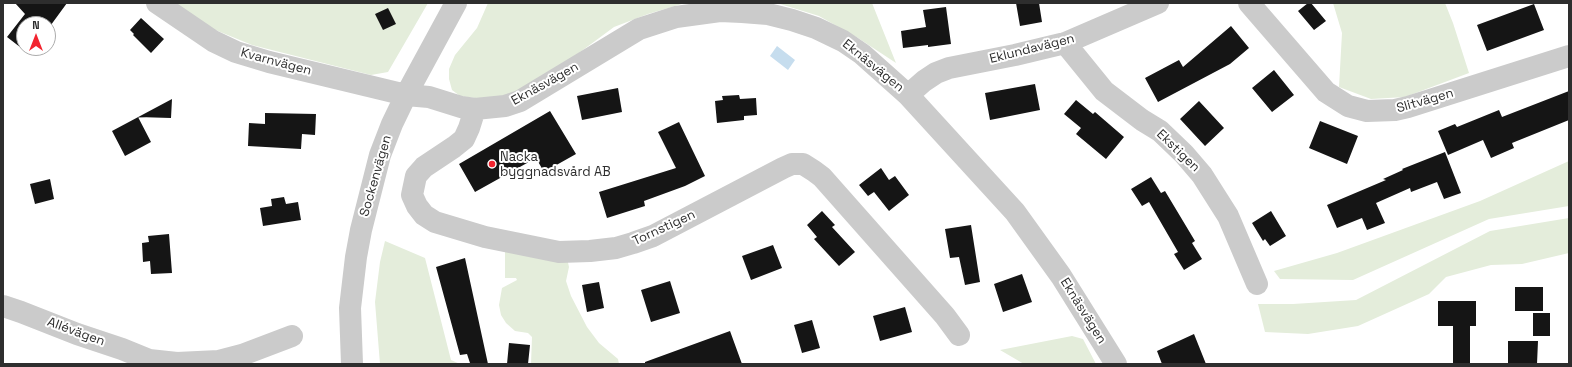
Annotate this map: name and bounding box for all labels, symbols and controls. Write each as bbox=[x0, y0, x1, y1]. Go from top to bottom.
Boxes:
north arrow bbox=[16, 16, 56, 56]
text: N bbox=[32, 18, 40, 32]
street label: Eklundavägen bbox=[988, 31, 1076, 67]
street label: Eknäsvägen bbox=[839, 37, 907, 95]
street label: Kvarnvägen bbox=[239, 45, 313, 79]
street label: Eknäsvägen bbox=[509, 59, 581, 109]
street label: Slitvägen bbox=[1395, 85, 1455, 117]
street label: Ekstigen bbox=[1153, 127, 1203, 175]
street label: Sockenvägen bbox=[357, 133, 395, 219]
place label: Nacka byggnadsvård AB bbox=[500, 149, 611, 180]
marker: Nacka byggnadsvård AB bbox=[487, 159, 497, 169]
street label: Tornstigen bbox=[630, 207, 698, 249]
street label: Eknäsvägen bbox=[1057, 275, 1109, 347]
street label: Allévägen bbox=[45, 314, 107, 350]

